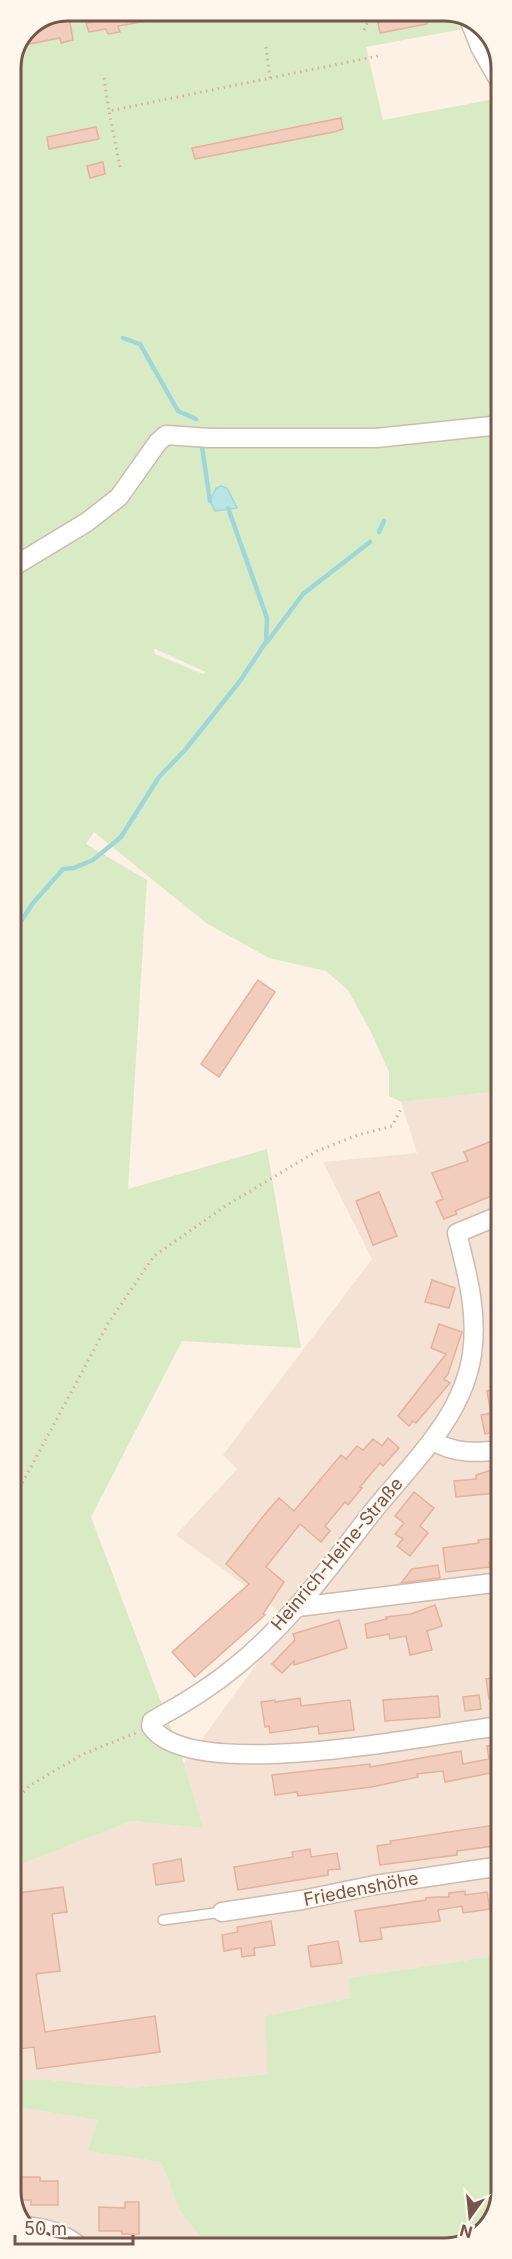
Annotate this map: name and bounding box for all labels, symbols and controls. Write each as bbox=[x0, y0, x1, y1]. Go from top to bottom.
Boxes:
street label: Heinrich-Heine-Straße bbox=[267, 1473, 407, 1634]
street label: Friedenshöhe bbox=[302, 1867, 420, 1910]
north arrow bbox=[440, 2187, 500, 2247]
scale bar bbox=[15, 2208, 134, 2246]
text: 50 m bbox=[24, 2218, 67, 2239]
text: N bbox=[458, 2220, 475, 2243]

